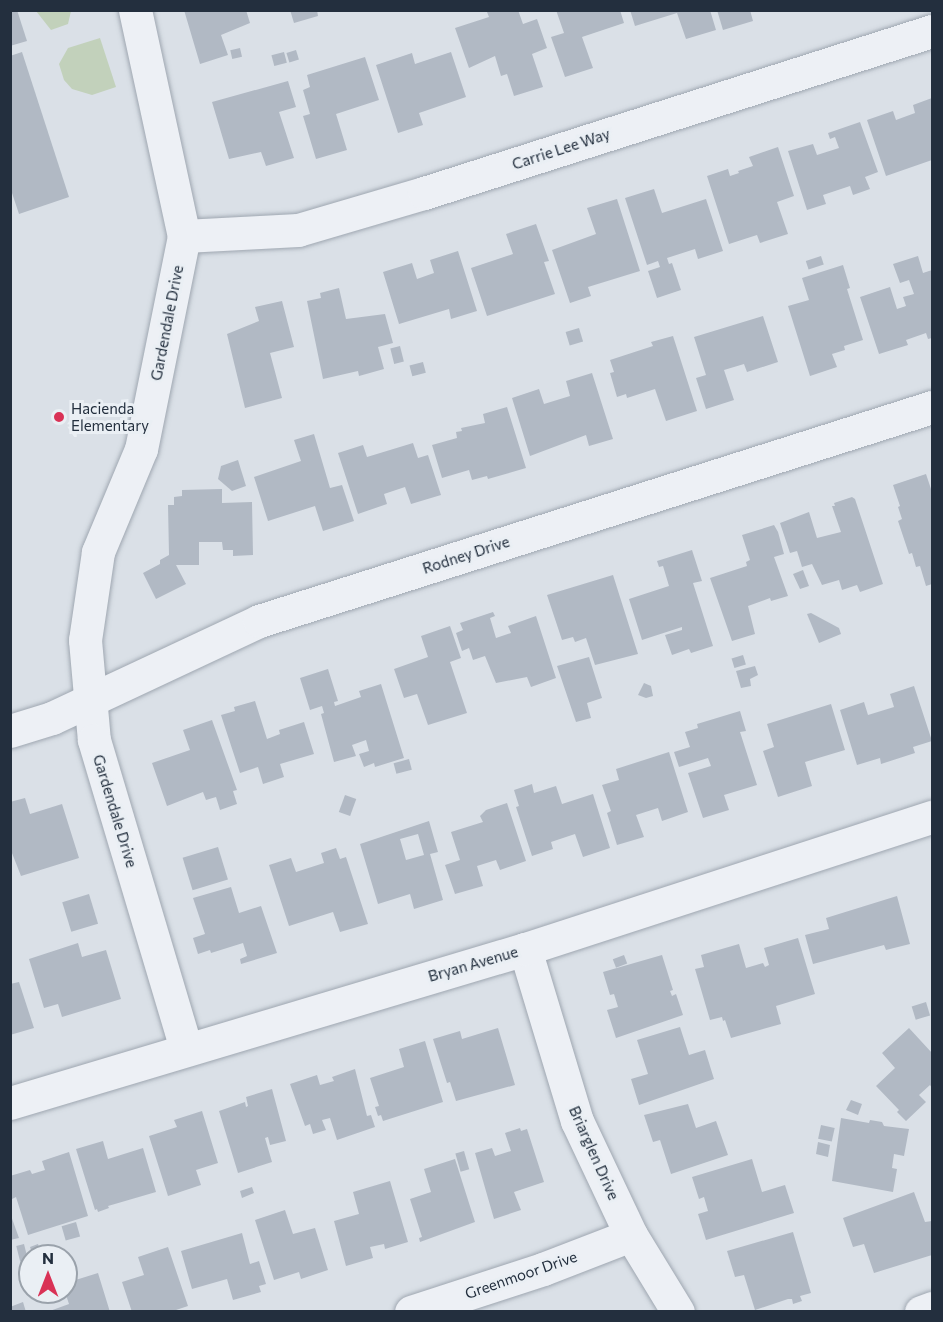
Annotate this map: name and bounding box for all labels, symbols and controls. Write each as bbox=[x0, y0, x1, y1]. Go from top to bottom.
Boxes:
street label: Carrie Lee Way bbox=[510, 125, 612, 173]
street label: Gardendale Drive bbox=[147, 264, 187, 382]
place label: Hacienda Elementary bbox=[71, 399, 149, 434]
marker: Hacienda Elementary bbox=[52, 410, 66, 424]
street label: Rodney Drive bbox=[420, 532, 512, 578]
street label: Gardendale Drive bbox=[89, 752, 141, 870]
street label: Bryan Avenue bbox=[426, 943, 520, 985]
street label: Briarglen Drive bbox=[565, 1103, 623, 1203]
north arrow bbox=[18, 1244, 78, 1304]
street label: Greenmoor Drive bbox=[463, 1247, 579, 1303]
text: N bbox=[42, 1248, 54, 1267]

